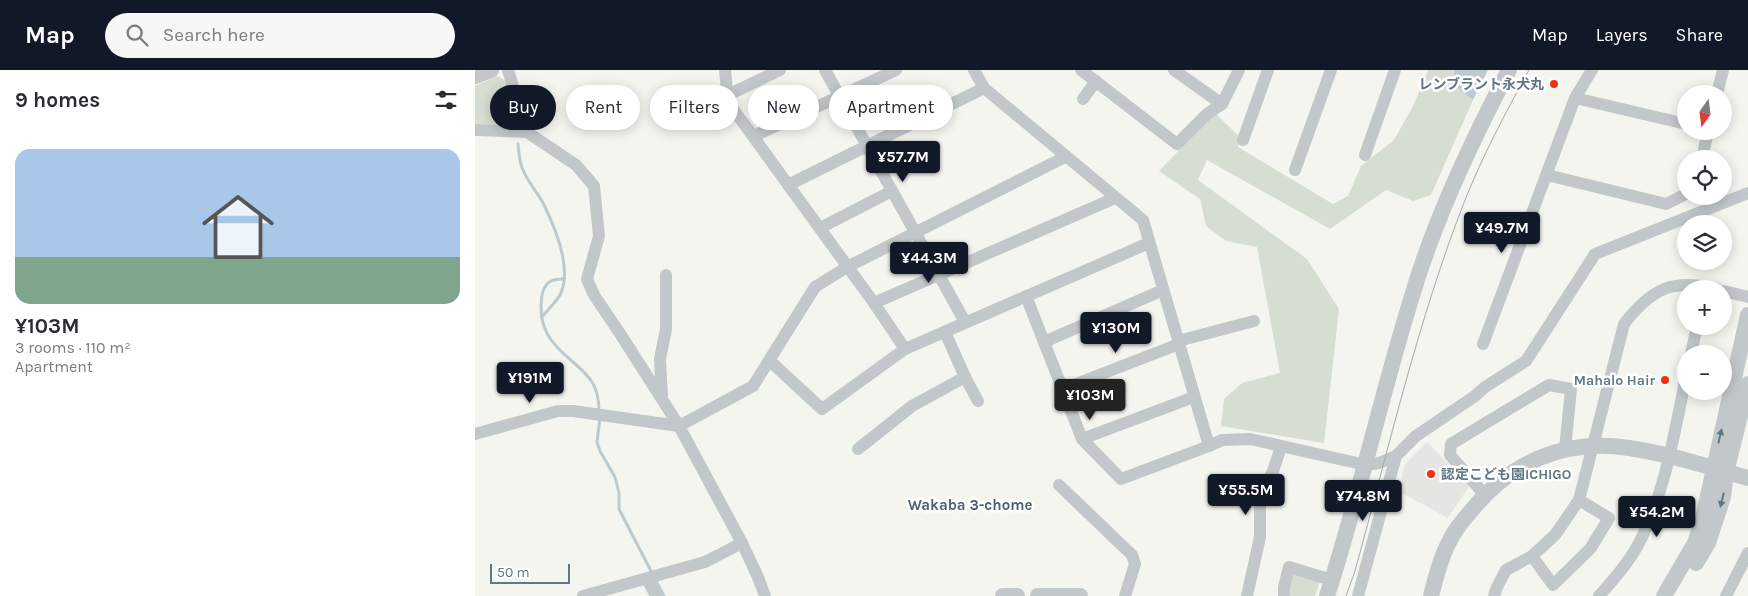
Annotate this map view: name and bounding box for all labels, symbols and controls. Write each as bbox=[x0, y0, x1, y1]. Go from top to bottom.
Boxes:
search box bbox=[105, 13, 455, 58]
text: Map bbox=[25, 21, 75, 49]
icon: search bbox=[123, 21, 151, 49]
text: Search here bbox=[163, 24, 265, 46]
text: Map bbox=[1532, 24, 1568, 46]
text: Layers bbox=[1596, 24, 1648, 46]
text: Share bbox=[1676, 24, 1723, 46]
place label: レンブラント永犬丸 bbox=[1418, 76, 1544, 93]
marker: レンブラント永犬丸 bbox=[1548, 78, 1560, 90]
chip: Buy bbox=[490, 85, 556, 130]
chip: Rent bbox=[566, 85, 640, 130]
chip: Filters bbox=[650, 85, 738, 130]
chip: New bbox=[748, 85, 819, 130]
chip: Apartment bbox=[829, 85, 953, 130]
north arrow bbox=[1677, 85, 1733, 140]
map controls bbox=[1677, 85, 1732, 400]
icon: filters bbox=[432, 86, 460, 114]
text: 9 homes bbox=[15, 88, 100, 112]
pin: ¥57.7M bbox=[862, 140, 944, 183]
text: ¥57.7M bbox=[877, 147, 929, 166]
button: locate bbox=[1677, 150, 1732, 205]
icon: home bbox=[193, 182, 283, 272]
pin: ¥49.7M bbox=[1461, 212, 1543, 254]
button: layers bbox=[1677, 215, 1732, 270]
text: ¥49.7M bbox=[1475, 218, 1529, 237]
pin: ¥44.3M bbox=[888, 242, 970, 284]
text: ¥44.3M bbox=[901, 248, 957, 267]
button: + bbox=[1677, 280, 1732, 335]
pin: ¥130M bbox=[1081, 312, 1151, 354]
text: ¥103M bbox=[15, 314, 80, 338]
text: ¥130M bbox=[1091, 318, 1141, 337]
text: 3 rooms · 110 m² bbox=[15, 338, 131, 357]
button: − bbox=[1677, 345, 1732, 400]
text: Apartment bbox=[15, 357, 93, 376]
pin: ¥191M bbox=[495, 362, 565, 404]
text: ¥191M bbox=[508, 368, 552, 387]
place label: Mahalo Hair bbox=[1574, 372, 1655, 389]
marker: Mahalo Hair bbox=[1659, 374, 1671, 386]
pin: ¥103M bbox=[1055, 378, 1125, 421]
text: ¥103M bbox=[1065, 385, 1115, 404]
one-way arrow bbox=[1716, 429, 1724, 444]
place label: 認定こども園ICHIGO bbox=[1441, 466, 1571, 483]
marker: 認定こども園ICHIGO bbox=[1425, 468, 1437, 480]
pin: ¥55.5M bbox=[1205, 474, 1287, 516]
text: ¥55.5M bbox=[1219, 480, 1273, 499]
pin: ¥74.8M bbox=[1322, 480, 1404, 522]
text: ¥74.8M bbox=[1336, 486, 1390, 505]
one-way arrow bbox=[1718, 492, 1726, 507]
district label: Wakaba 3-chome bbox=[908, 496, 1032, 514]
pin: ¥54.2M bbox=[1616, 496, 1698, 538]
text: ¥54.2M bbox=[1629, 502, 1685, 521]
scale bar bbox=[490, 561, 570, 584]
text: 50 m bbox=[497, 564, 530, 581]

